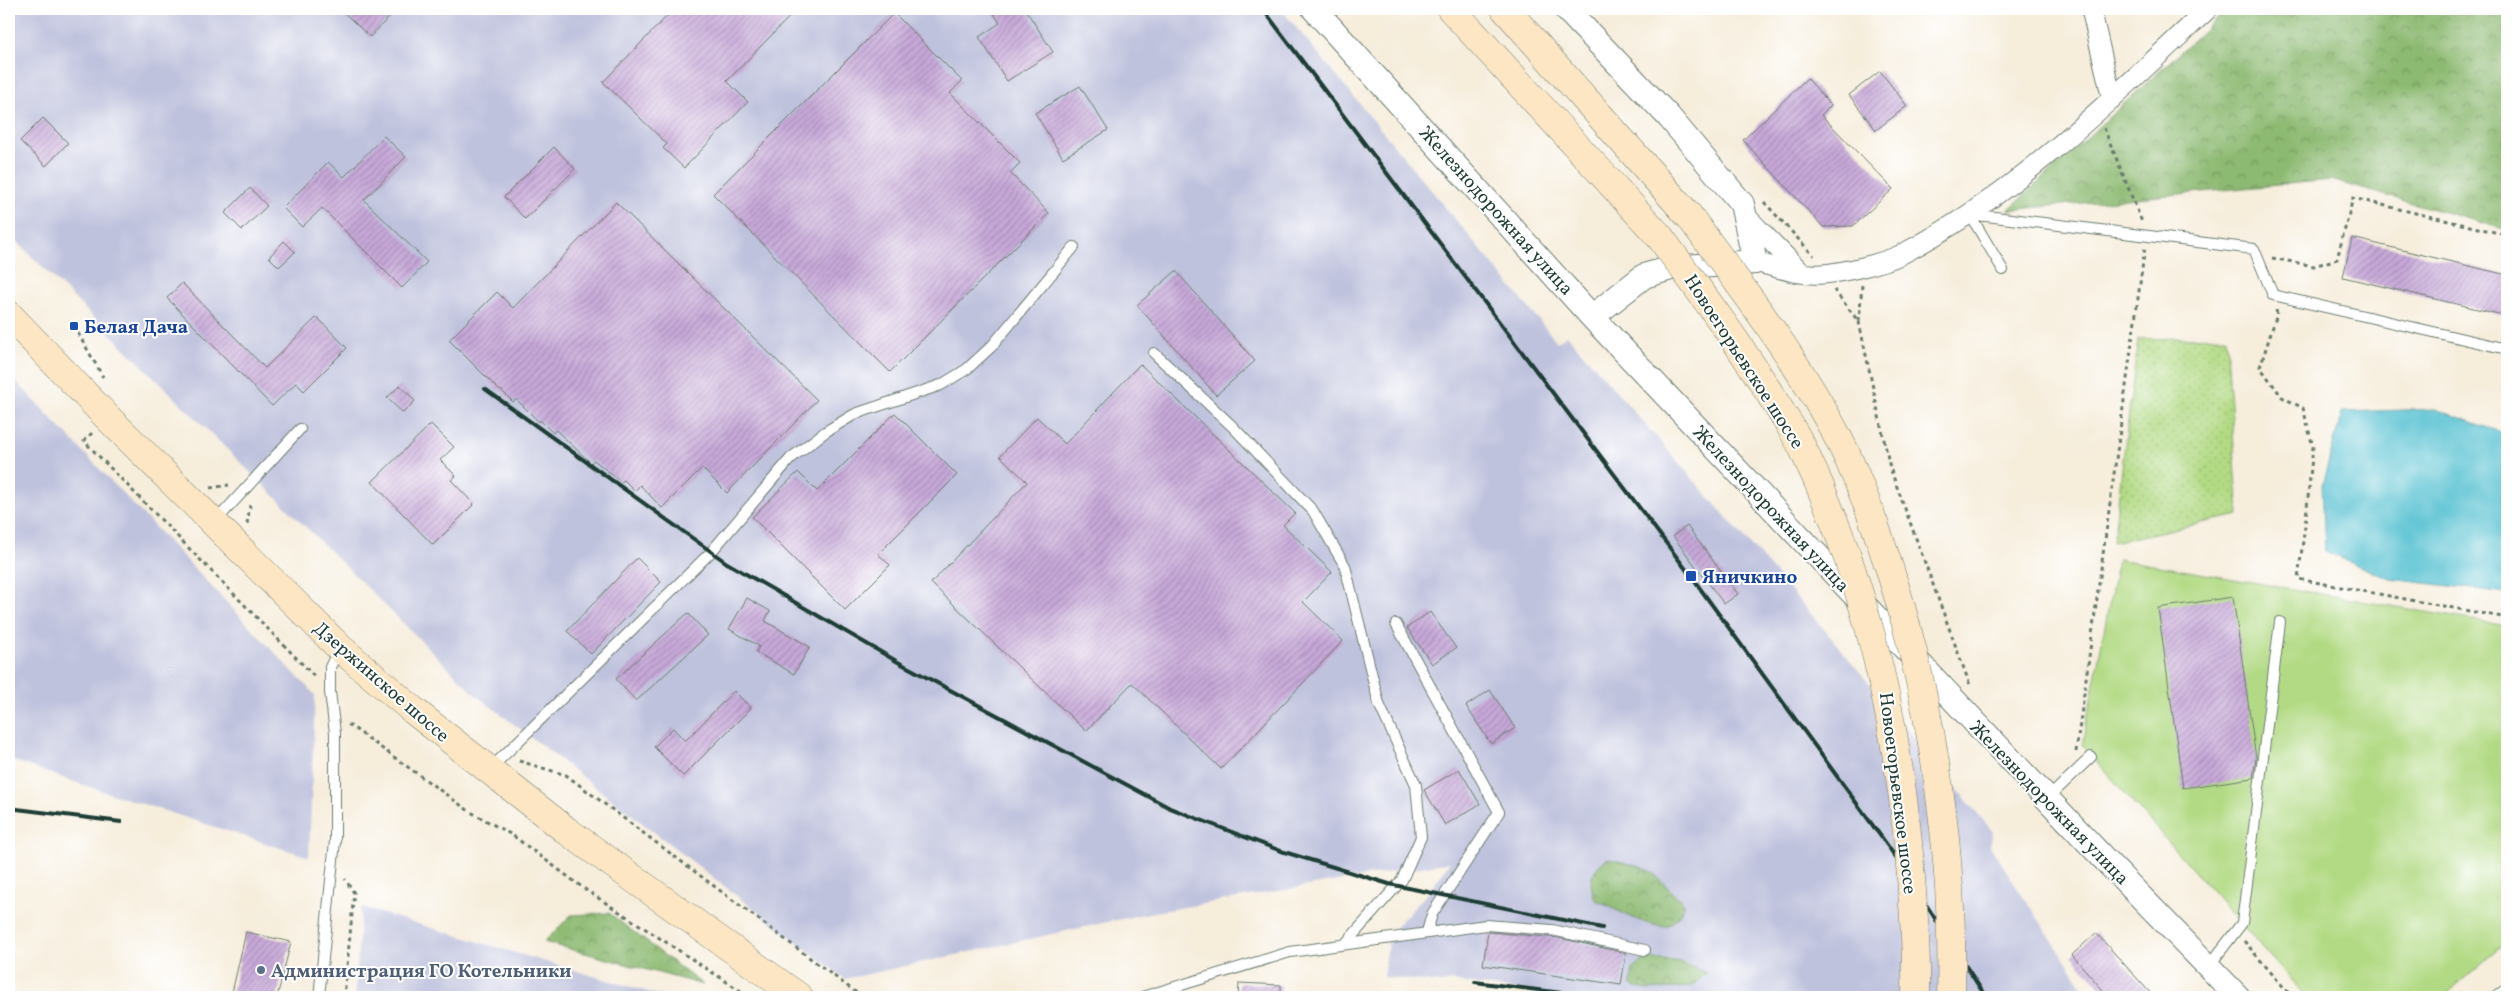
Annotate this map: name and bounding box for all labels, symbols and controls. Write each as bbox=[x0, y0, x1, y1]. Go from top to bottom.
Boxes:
street label: Железнодорожная улица bbox=[1412, 121, 1579, 302]
street label: Новоегорьевское шоссе bbox=[1677, 270, 1810, 454]
place label: Белая Дача bbox=[84, 315, 188, 341]
marker: Белая Дача bbox=[68, 320, 80, 332]
street label: Железнодорожная улица bbox=[1686, 420, 1855, 599]
place label: Яничкино bbox=[1702, 565, 1797, 591]
marker: Яничкино bbox=[1684, 569, 1698, 583]
street label: Дзержинское шоссе bbox=[307, 616, 454, 749]
street label: Новоегорьевское шоссе bbox=[1872, 691, 1922, 896]
street label: Железнодорожная улица bbox=[1963, 715, 2134, 891]
place label: Администрация ГО Котельники bbox=[271, 959, 571, 985]
marker: Администрация ГО Котельники bbox=[255, 964, 267, 976]

